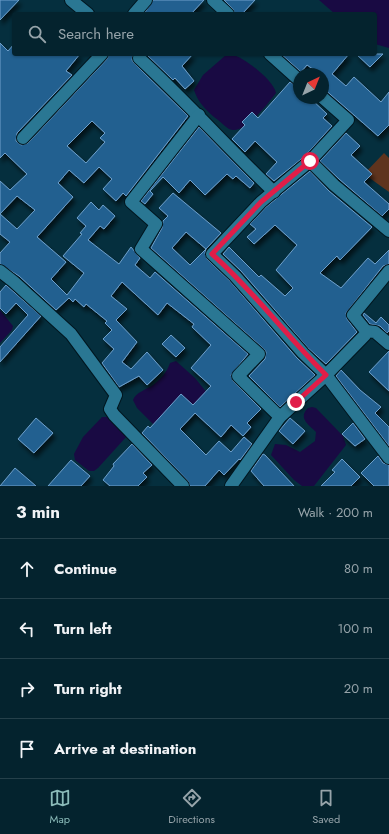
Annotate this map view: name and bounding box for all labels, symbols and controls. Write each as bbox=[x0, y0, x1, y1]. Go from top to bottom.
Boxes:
search box bbox=[12, 12, 377, 56]
icon: search bbox=[26, 23, 48, 45]
text: Search here bbox=[58, 23, 134, 45]
north arrow bbox=[293, 68, 329, 104]
route start bbox=[301, 152, 319, 170]
route end bbox=[287, 393, 305, 411]
text: 3 min bbox=[16, 500, 60, 524]
text: Walk · 200 m bbox=[298, 503, 373, 522]
icon: ahead bbox=[16, 558, 38, 580]
text: Continue bbox=[54, 558, 117, 580]
text: 80 m bbox=[344, 559, 373, 578]
icon: left bbox=[16, 618, 38, 640]
text: Turn left bbox=[54, 618, 112, 640]
text: 100 m bbox=[338, 619, 373, 638]
icon: right bbox=[16, 678, 38, 700]
text: Turn right bbox=[54, 678, 122, 700]
text: 20 m bbox=[344, 679, 373, 698]
icon: arrive bbox=[16, 738, 38, 760]
text: Arrive at destination bbox=[54, 738, 196, 760]
tab: Map bbox=[49, 787, 71, 827]
tab: Directions bbox=[168, 787, 215, 827]
tab: Saved bbox=[312, 787, 340, 827]

